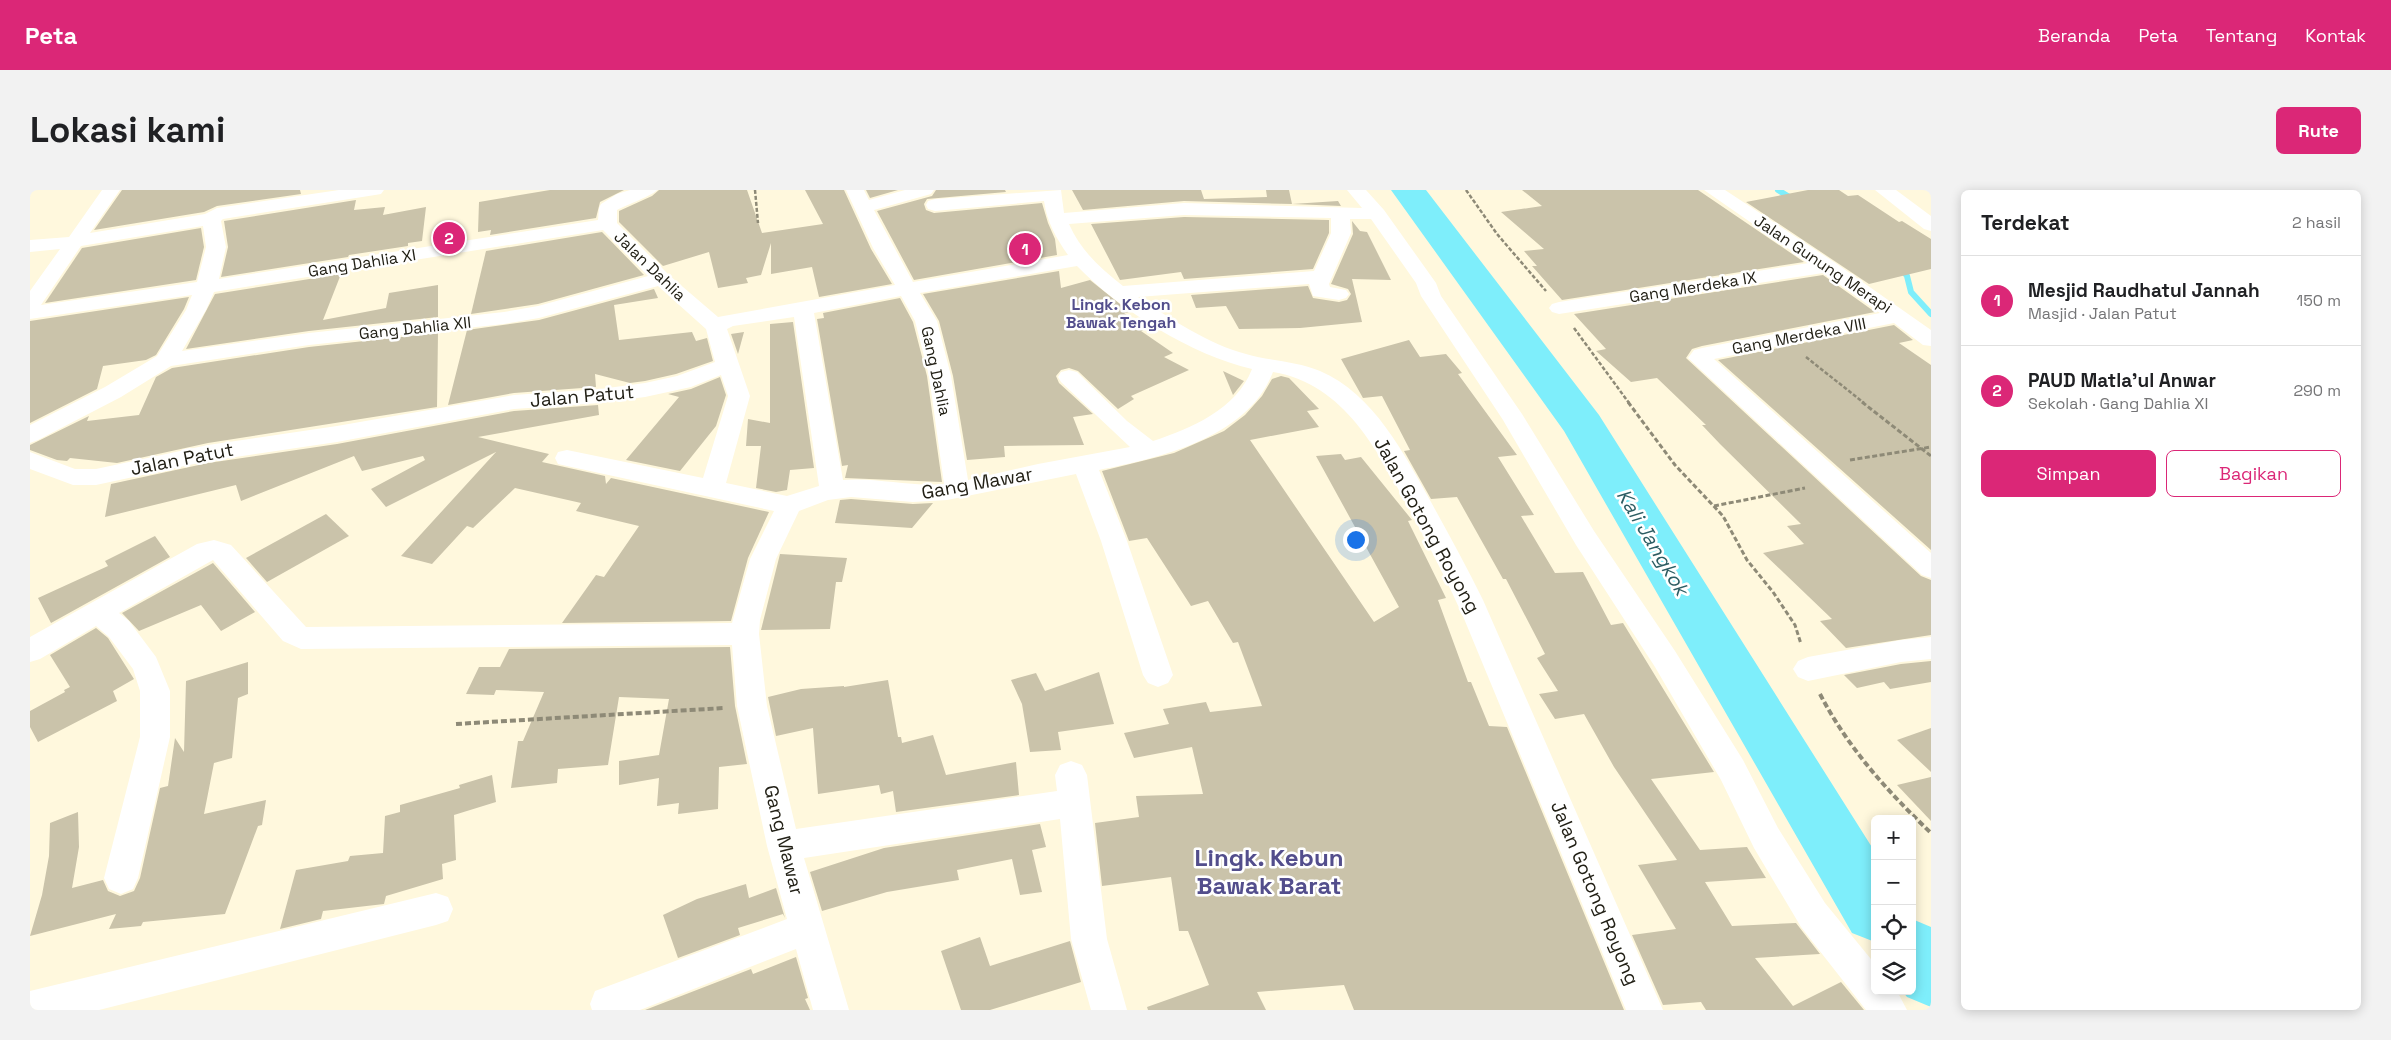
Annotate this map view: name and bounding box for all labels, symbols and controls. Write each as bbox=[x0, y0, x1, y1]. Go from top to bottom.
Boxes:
text: Peta bbox=[25, 20, 78, 51]
text: Beranda bbox=[2038, 24, 2110, 47]
text: Peta bbox=[2138, 24, 2178, 47]
text: Tentang bbox=[2206, 24, 2277, 47]
text: Kontak bbox=[2305, 24, 2366, 47]
button: Rute bbox=[2276, 107, 2361, 154]
text: Lokasi kami bbox=[30, 108, 225, 152]
text: Terdekat bbox=[1981, 209, 2070, 236]
street label: Jalan Gunung Merapi bbox=[1750, 210, 1896, 318]
text: 2 hasil bbox=[2292, 212, 2341, 233]
pin: 2 bbox=[433, 219, 465, 257]
street label: Jalan Dahlia bbox=[610, 226, 690, 306]
pin: 1 bbox=[1009, 230, 1041, 268]
street label: Gang Dahlia XI bbox=[307, 244, 417, 282]
street label: Gang Merdeka IX bbox=[1628, 267, 1758, 307]
text: Mesjid Raudhatul Jannah bbox=[2028, 278, 2260, 303]
text: 1 bbox=[1993, 290, 2001, 311]
text: 150 m bbox=[2297, 290, 2341, 311]
district label: Lingk. Kebon Bawak Tengah bbox=[1066, 294, 1176, 333]
text: Masjid · Jalan Patut bbox=[2028, 303, 2177, 324]
street label: Gang Dahlia XII bbox=[358, 312, 472, 344]
street label: Gang Merdeka VIII bbox=[1730, 313, 1868, 359]
street label: Gang Dahlia bbox=[916, 325, 956, 417]
text: PAUD Matla'ul Anwar bbox=[2028, 368, 2216, 393]
street label: Jalan Patut bbox=[529, 379, 635, 413]
text: 2 bbox=[1992, 380, 2002, 401]
text: 290 m bbox=[2293, 380, 2341, 401]
text: Sekolah · Gang Dahlia XI bbox=[2028, 393, 2208, 414]
street label: Jalan Gotong Royong bbox=[1368, 433, 1486, 617]
street label: Jalan Patut bbox=[128, 437, 236, 481]
button: Simpan bbox=[1981, 450, 2156, 497]
button: Bagikan bbox=[2166, 450, 2341, 497]
street label: Gang Mawar bbox=[919, 461, 1035, 505]
water label: Kali Jangkok bbox=[1611, 484, 1696, 602]
your location bbox=[1343, 527, 1369, 553]
street label: Gang Mawar bbox=[758, 782, 810, 898]
street label: Jalan Gotong Royong bbox=[1545, 797, 1645, 989]
map controls bbox=[1871, 815, 1916, 995]
button: + bbox=[1871, 815, 1916, 860]
district label: Lingk. Kebun Bawak Barat bbox=[1195, 842, 1343, 901]
button: − bbox=[1871, 860, 1916, 905]
button: locate bbox=[1871, 905, 1916, 950]
button: layers bbox=[1871, 950, 1916, 995]

